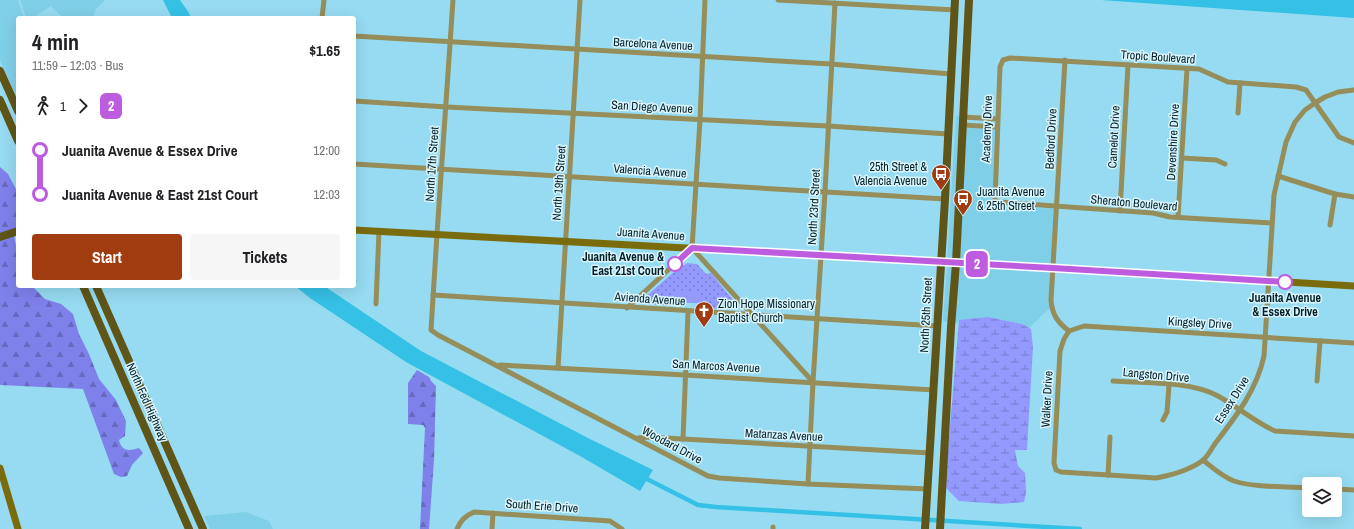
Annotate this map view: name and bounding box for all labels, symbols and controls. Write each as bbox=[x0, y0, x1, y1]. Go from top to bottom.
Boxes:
text: 4 min bbox=[32, 27, 79, 57]
street label: Barcelona Avenue bbox=[613, 34, 693, 54]
text: $1.65 bbox=[309, 40, 340, 61]
street label: Tropic Boulevard bbox=[1120, 46, 1196, 68]
text: 11:59 – 12:03 · Bus bbox=[32, 57, 124, 74]
icon: walk bbox=[32, 95, 54, 117]
icon: forward bbox=[72, 95, 94, 117]
street label: Academy Drive bbox=[978, 95, 996, 164]
text: 2 bbox=[108, 97, 114, 115]
street label: San Diego Avenue bbox=[611, 97, 693, 117]
text: 1 bbox=[60, 98, 66, 115]
street label: Devenshire Drive bbox=[1163, 103, 1183, 181]
street label: Camelot Drive bbox=[1104, 105, 1124, 169]
street label: Bedford Drive bbox=[1041, 108, 1061, 170]
street label: North 17th Street bbox=[421, 126, 443, 202]
text: Juanita Avenue & Essex Drive bbox=[62, 140, 238, 161]
text: 12:00 bbox=[313, 142, 340, 159]
street label: North 19th Street bbox=[548, 145, 570, 221]
place label: 25th Street & Valencia Avenue bbox=[854, 159, 927, 189]
street label: Valencia Avenue bbox=[613, 160, 687, 182]
bus stop icon: 25th Street & Valencia Avenue bbox=[930, 163, 952, 191]
street label: North 23rd Street bbox=[804, 169, 824, 245]
text: Juanita Avenue & East 21st Court bbox=[62, 184, 258, 205]
place label: Juanita Avenue & 25th Street bbox=[977, 184, 1045, 214]
text: 12:03 bbox=[313, 186, 340, 203]
bus stop icon: Juanita Avenue & 25th Street bbox=[952, 188, 974, 216]
street label: Sheraton Boulevard bbox=[1090, 191, 1178, 215]
street label: Juanita Avenue bbox=[617, 224, 685, 244]
button: Start bbox=[32, 234, 182, 280]
button: Tickets bbox=[190, 234, 340, 280]
place label: Juanita Avenue & East 21st Court bbox=[582, 249, 665, 279]
line badge: 2 bbox=[964, 251, 990, 277]
text: 2 bbox=[974, 255, 980, 273]
marker: Juanita Avenue & East 21st Court bbox=[667, 256, 683, 272]
marker: Juanita Avenue & Essex Drive bbox=[1277, 274, 1293, 290]
street label: North 25th Street bbox=[916, 277, 936, 353]
street label: Avienda Avenue bbox=[613, 288, 686, 309]
place label: Juanita Avenue & Essex Drive bbox=[1249, 290, 1322, 320]
place label: Zion Hope Missionary Baptist Church bbox=[718, 296, 815, 326]
church icon: Zion Hope Missionary Baptist Church bbox=[693, 300, 715, 328]
street label: Kingsley Drive bbox=[1168, 313, 1232, 333]
street label: San Marcos Avenue bbox=[672, 356, 760, 376]
street label: North Fed Highway bbox=[123, 360, 171, 444]
street label: Langston Drive bbox=[1122, 364, 1190, 386]
street label: Walker Drive bbox=[1038, 370, 1056, 428]
street label: Essex Drive bbox=[1211, 373, 1253, 427]
street label: Woodard Drive bbox=[639, 422, 705, 468]
street label: Matanzas Avenue bbox=[745, 425, 823, 445]
map controls bbox=[1302, 477, 1342, 517]
button: layers bbox=[1302, 477, 1342, 517]
street label: South Erie Drive bbox=[505, 495, 579, 517]

